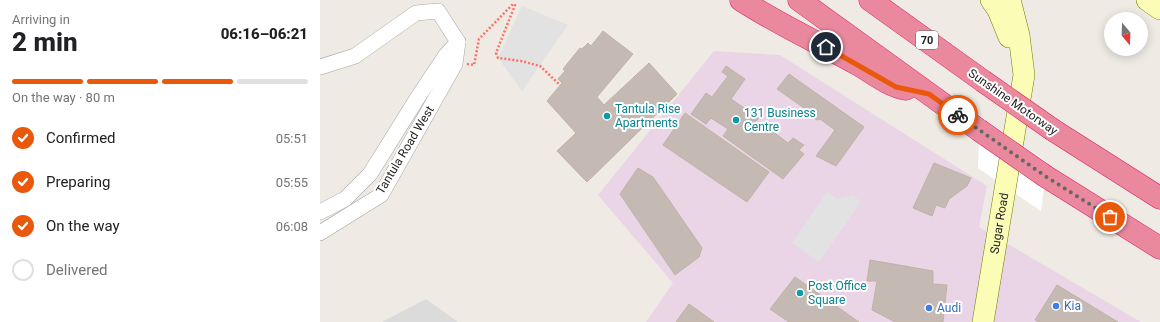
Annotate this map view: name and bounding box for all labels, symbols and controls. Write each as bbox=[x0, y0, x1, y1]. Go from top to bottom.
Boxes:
text: Arriving in bbox=[12, 12, 70, 27]
north arrow bbox=[1104, 12, 1148, 56]
map controls bbox=[1104, 12, 1148, 56]
text: 06:16–06:21 bbox=[221, 25, 308, 43]
text: 2 min bbox=[12, 27, 78, 57]
pin bbox=[809, 30, 843, 64]
road number: 70 bbox=[916, 31, 938, 49]
icon: home bbox=[815, 36, 837, 58]
street label: Sunshine Motorway bbox=[966, 66, 1060, 138]
text: On the way · 80 m bbox=[12, 90, 115, 105]
courier bbox=[938, 95, 978, 135]
place label: Tantula Rise Apartments bbox=[615, 102, 680, 130]
street label: Tantula Road West bbox=[373, 103, 437, 196]
icon: bike bbox=[947, 104, 969, 126]
place label: 131 Business Centre bbox=[744, 106, 816, 134]
marker: Tantula Rise Apartments bbox=[602, 111, 612, 121]
marker: 131 Business Centre bbox=[731, 115, 741, 125]
icon: check bbox=[12, 127, 34, 149]
text: Confirmed bbox=[46, 129, 116, 147]
text: 05:51 bbox=[276, 131, 308, 146]
icon: check bbox=[12, 171, 34, 193]
text: Preparing bbox=[46, 173, 110, 191]
text: 05:55 bbox=[276, 175, 308, 190]
street label: Sugar Road bbox=[987, 192, 1011, 255]
pin bbox=[1093, 200, 1127, 234]
icon: bag bbox=[1099, 206, 1121, 228]
icon: check bbox=[12, 215, 34, 237]
text: On the way bbox=[46, 217, 120, 235]
text: 06:08 bbox=[276, 219, 308, 234]
text: Delivered bbox=[46, 261, 108, 279]
place label: Post Office Square bbox=[808, 279, 867, 307]
marker: Post Office Square bbox=[795, 288, 805, 298]
place label: Kia bbox=[1064, 299, 1081, 313]
place label: Audi bbox=[937, 301, 961, 315]
marker: Kia bbox=[1051, 301, 1061, 311]
marker: Audi bbox=[924, 303, 934, 313]

